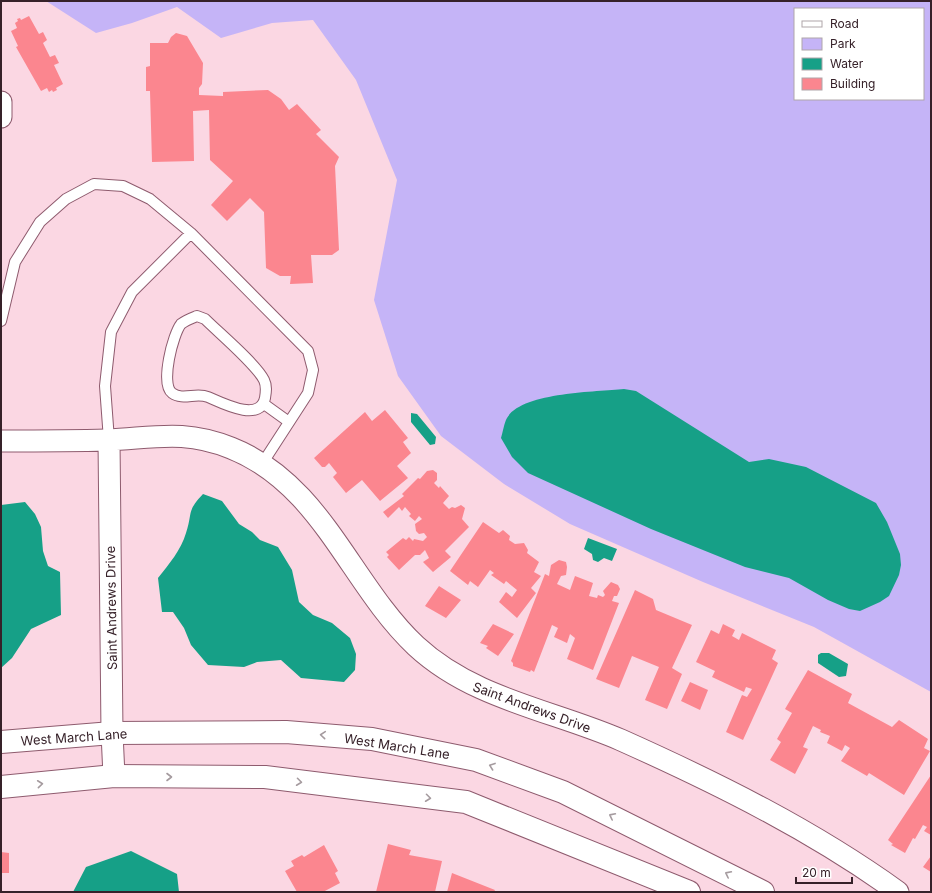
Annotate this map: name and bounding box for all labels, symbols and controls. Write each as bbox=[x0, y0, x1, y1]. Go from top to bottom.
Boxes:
legend bbox=[794, 8, 924, 100]
text: Road bbox=[830, 16, 859, 31]
text: Park bbox=[830, 36, 856, 51]
text: Water bbox=[830, 56, 864, 71]
text: Building bbox=[830, 76, 875, 91]
street label: Saint Andrews Drive bbox=[102, 546, 120, 670]
street label: Saint Andrews Drive bbox=[471, 678, 593, 736]
street label: West March Lane bbox=[20, 725, 128, 749]
street label: West March Lane bbox=[343, 730, 451, 762]
one-way arrow bbox=[320, 731, 327, 740]
one-way arrow bbox=[489, 762, 496, 770]
one-way arrow bbox=[166, 773, 172, 781]
one-way arrow bbox=[296, 777, 302, 786]
one-way arrow bbox=[37, 779, 43, 788]
one-way arrow bbox=[425, 793, 431, 802]
one-way arrow bbox=[609, 813, 616, 821]
scale bar bbox=[796, 859, 852, 885]
text: 20 m bbox=[802, 865, 831, 880]
one-way arrow bbox=[725, 872, 732, 879]

